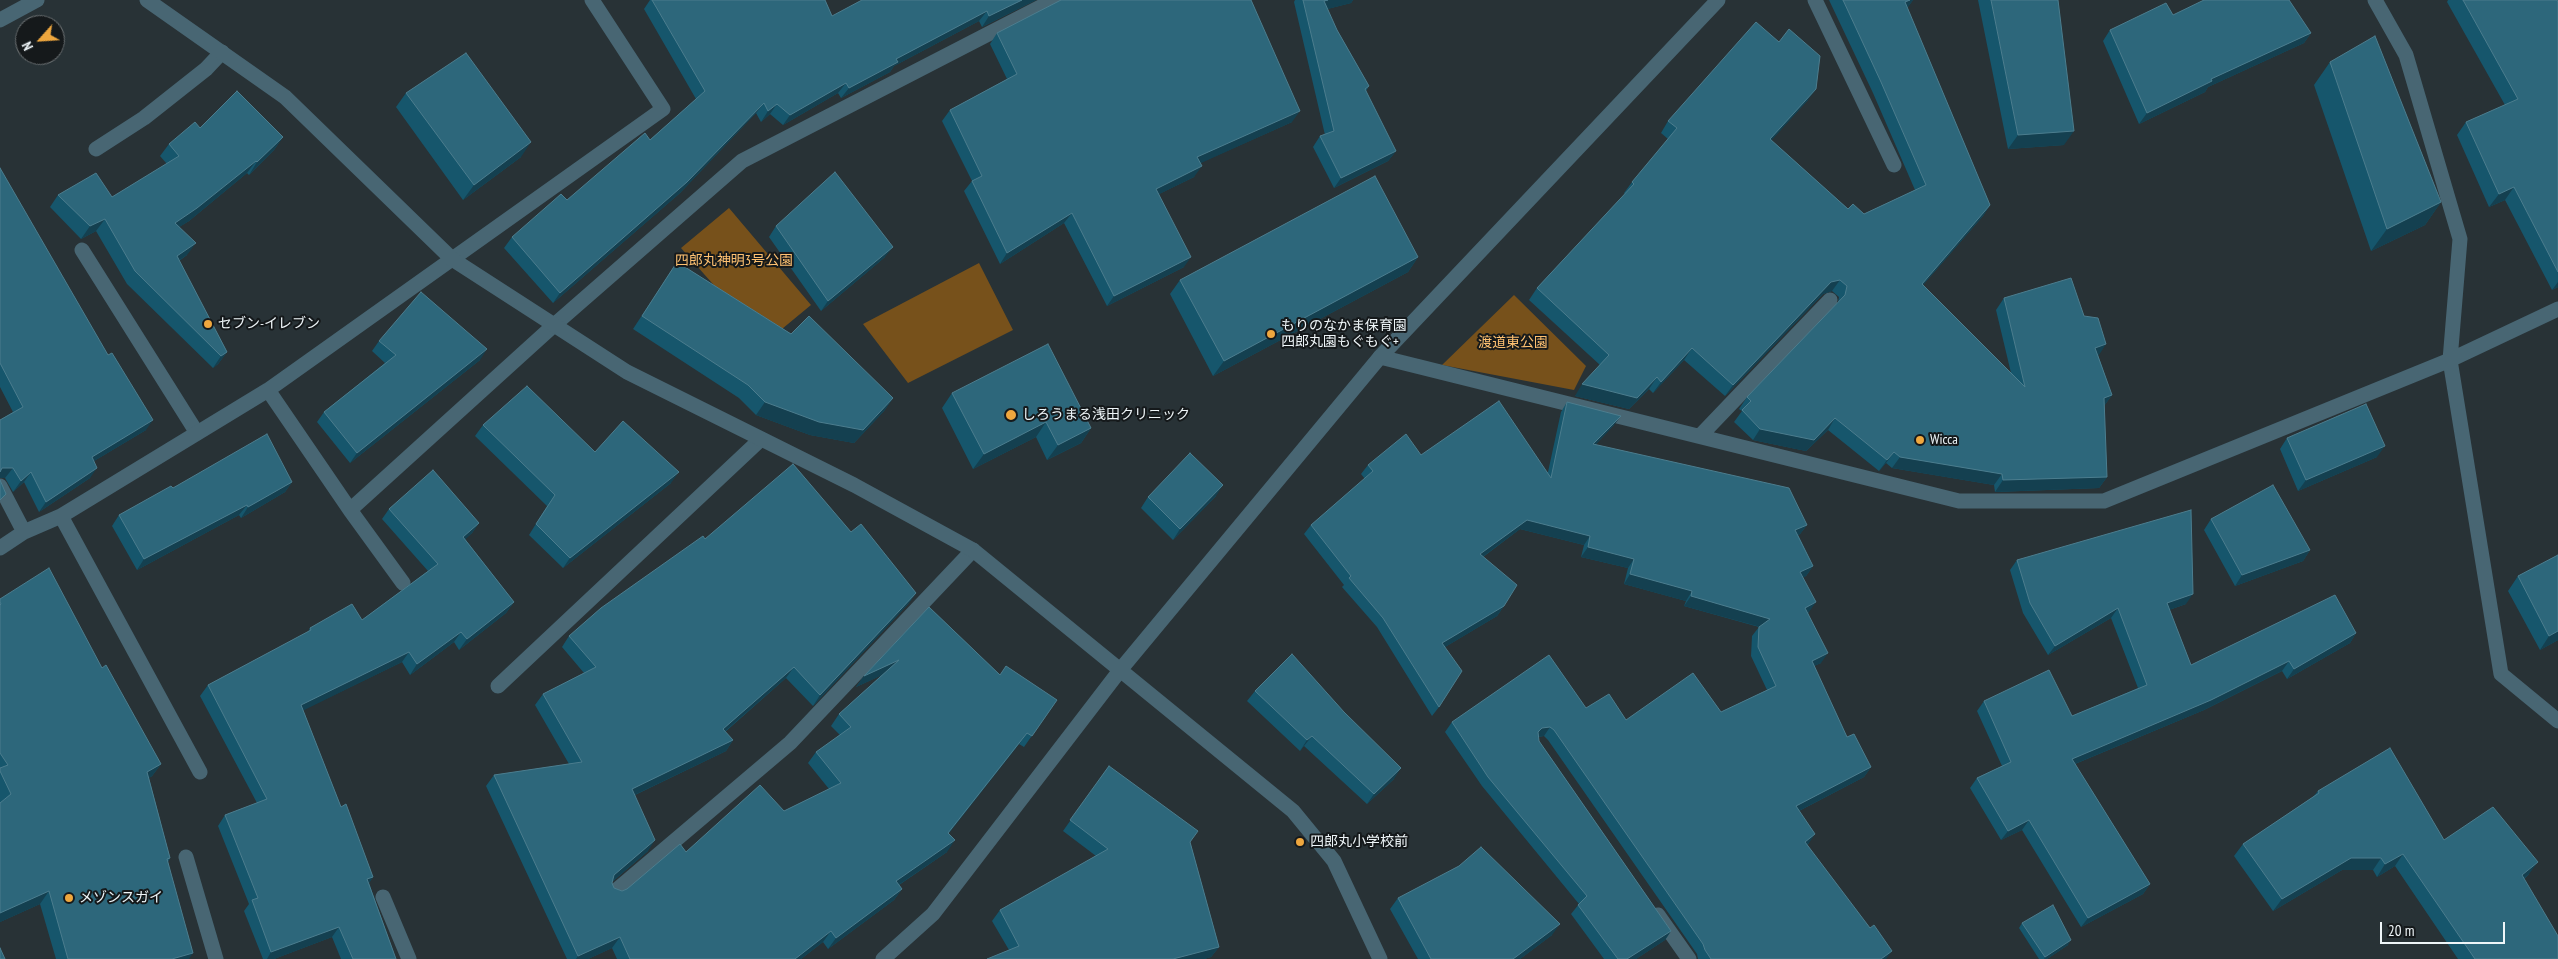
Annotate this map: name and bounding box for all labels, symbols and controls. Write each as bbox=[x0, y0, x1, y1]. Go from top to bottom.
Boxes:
north arrow bbox=[15, 15, 65, 65]
text: N bbox=[18, 39, 37, 53]
park label: 四郎丸神明3号公園 bbox=[675, 253, 793, 269]
place label: セブン-イレブン bbox=[218, 316, 320, 332]
marker: セブン-イレブン bbox=[202, 318, 214, 330]
place label: もりのなかま保育園 四郎丸園もぐもぐ+ bbox=[1281, 318, 1407, 351]
marker: もりのなかま保育園 四郎丸園もぐもぐ+ bbox=[1265, 328, 1277, 340]
park label: 渡道東公園 bbox=[1478, 335, 1548, 351]
place label: しろうまる浅田クリニック bbox=[1022, 407, 1190, 423]
marker: しろうまる浅田クリニック bbox=[1004, 408, 1018, 422]
place label: Wicca bbox=[1930, 432, 1958, 448]
marker: Wicca bbox=[1914, 434, 1926, 446]
place label: 四郎丸小学校前 bbox=[1310, 834, 1408, 850]
marker: 四郎丸小学校前 bbox=[1294, 836, 1306, 848]
place label: メゾンスガイ bbox=[79, 890, 163, 906]
marker: メゾンスガイ bbox=[63, 892, 75, 904]
scale bar bbox=[2383, 912, 2508, 944]
text: 20 m bbox=[2388, 921, 2414, 940]

